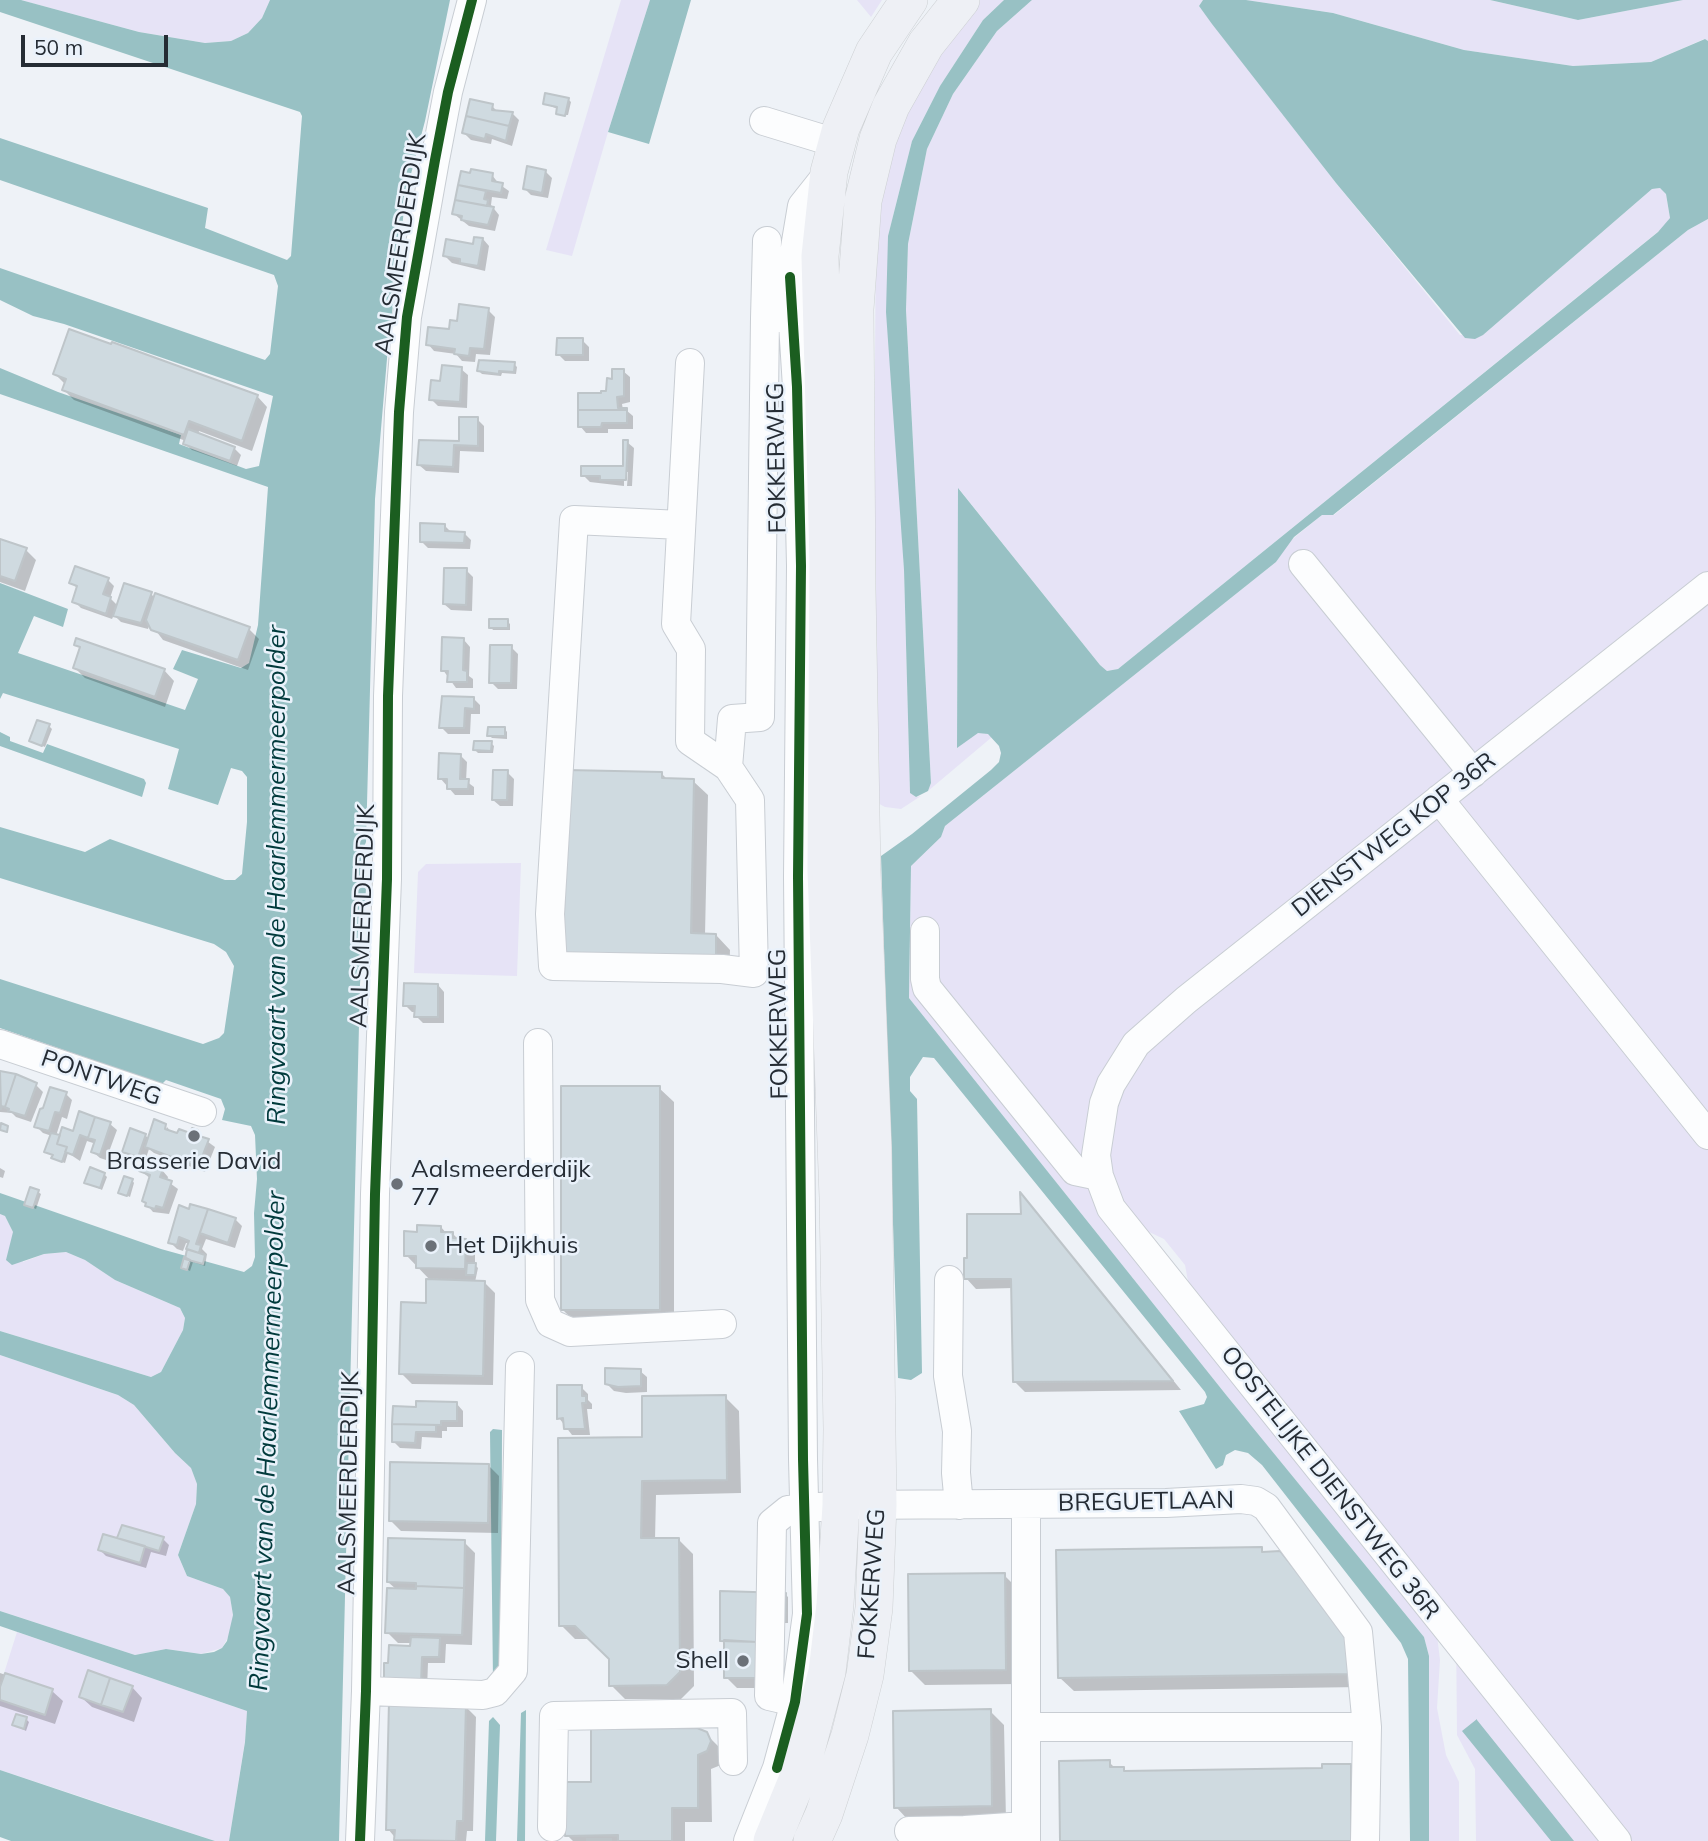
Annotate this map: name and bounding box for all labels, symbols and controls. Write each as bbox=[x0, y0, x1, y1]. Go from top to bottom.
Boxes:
scale bar bbox=[24, 21, 172, 65]
text: 50 m bbox=[34, 34, 83, 60]
street label: AALSMEERDERDIJK bbox=[369, 131, 433, 357]
street label: FOKKERWEG bbox=[761, 382, 793, 534]
water label: Ringvaart van de Haarlemmermeerpolder bbox=[261, 625, 293, 1125]
street label: DIENSTWEG KOP 36R bbox=[1286, 747, 1502, 923]
street label: AALSMEERDERDIJK bbox=[345, 803, 381, 1029]
street label: FOKKERWEG bbox=[763, 948, 795, 1100]
street label: PONTWEG bbox=[37, 1044, 165, 1112]
marker: Brasserie David bbox=[186, 1128, 202, 1144]
place label: Brasserie David bbox=[107, 1148, 281, 1176]
place label: Aalsmeerderdijk 77 bbox=[411, 1156, 591, 1212]
marker: Aalsmeerderdijk 77 bbox=[389, 1176, 405, 1192]
water label: Ringvaart van de Haarlemmermeerpolder bbox=[244, 1191, 292, 1691]
place label: Het Dijkhuis bbox=[445, 1232, 578, 1260]
marker: Het Dijkhuis bbox=[423, 1238, 439, 1254]
street label: OOSTELIJKE DIENSTWEG 36R bbox=[1214, 1341, 1446, 1625]
street label: AALSMEERDERDIJK bbox=[333, 1371, 365, 1595]
street label: BREGUETLAAN bbox=[1058, 1486, 1234, 1518]
street label: FOKKERWEG bbox=[852, 1508, 892, 1660]
place label: Shell bbox=[676, 1647, 729, 1675]
marker: Shell bbox=[735, 1653, 751, 1669]

